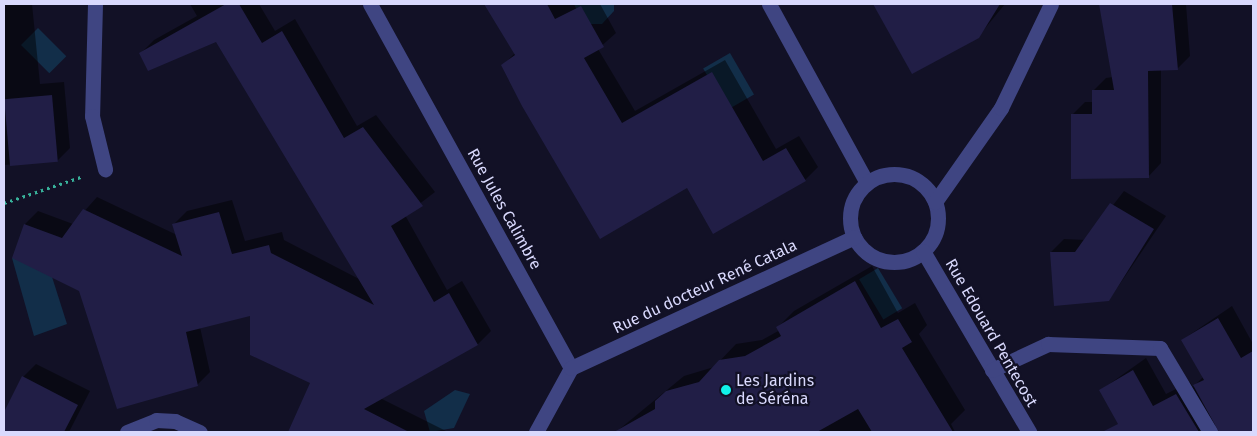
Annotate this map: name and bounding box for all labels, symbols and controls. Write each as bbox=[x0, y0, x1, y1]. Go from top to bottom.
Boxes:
street label: Rue Jules Calimbre bbox=[463, 145, 545, 273]
street label: Rue du docteur René Catala bbox=[610, 236, 800, 338]
street label: Rue Edouard Pentecost bbox=[941, 256, 1041, 410]
place label: Les Jardins de Séréna bbox=[736, 371, 814, 409]
marker: Les Jardins de Séréna bbox=[720, 384, 732, 396]

